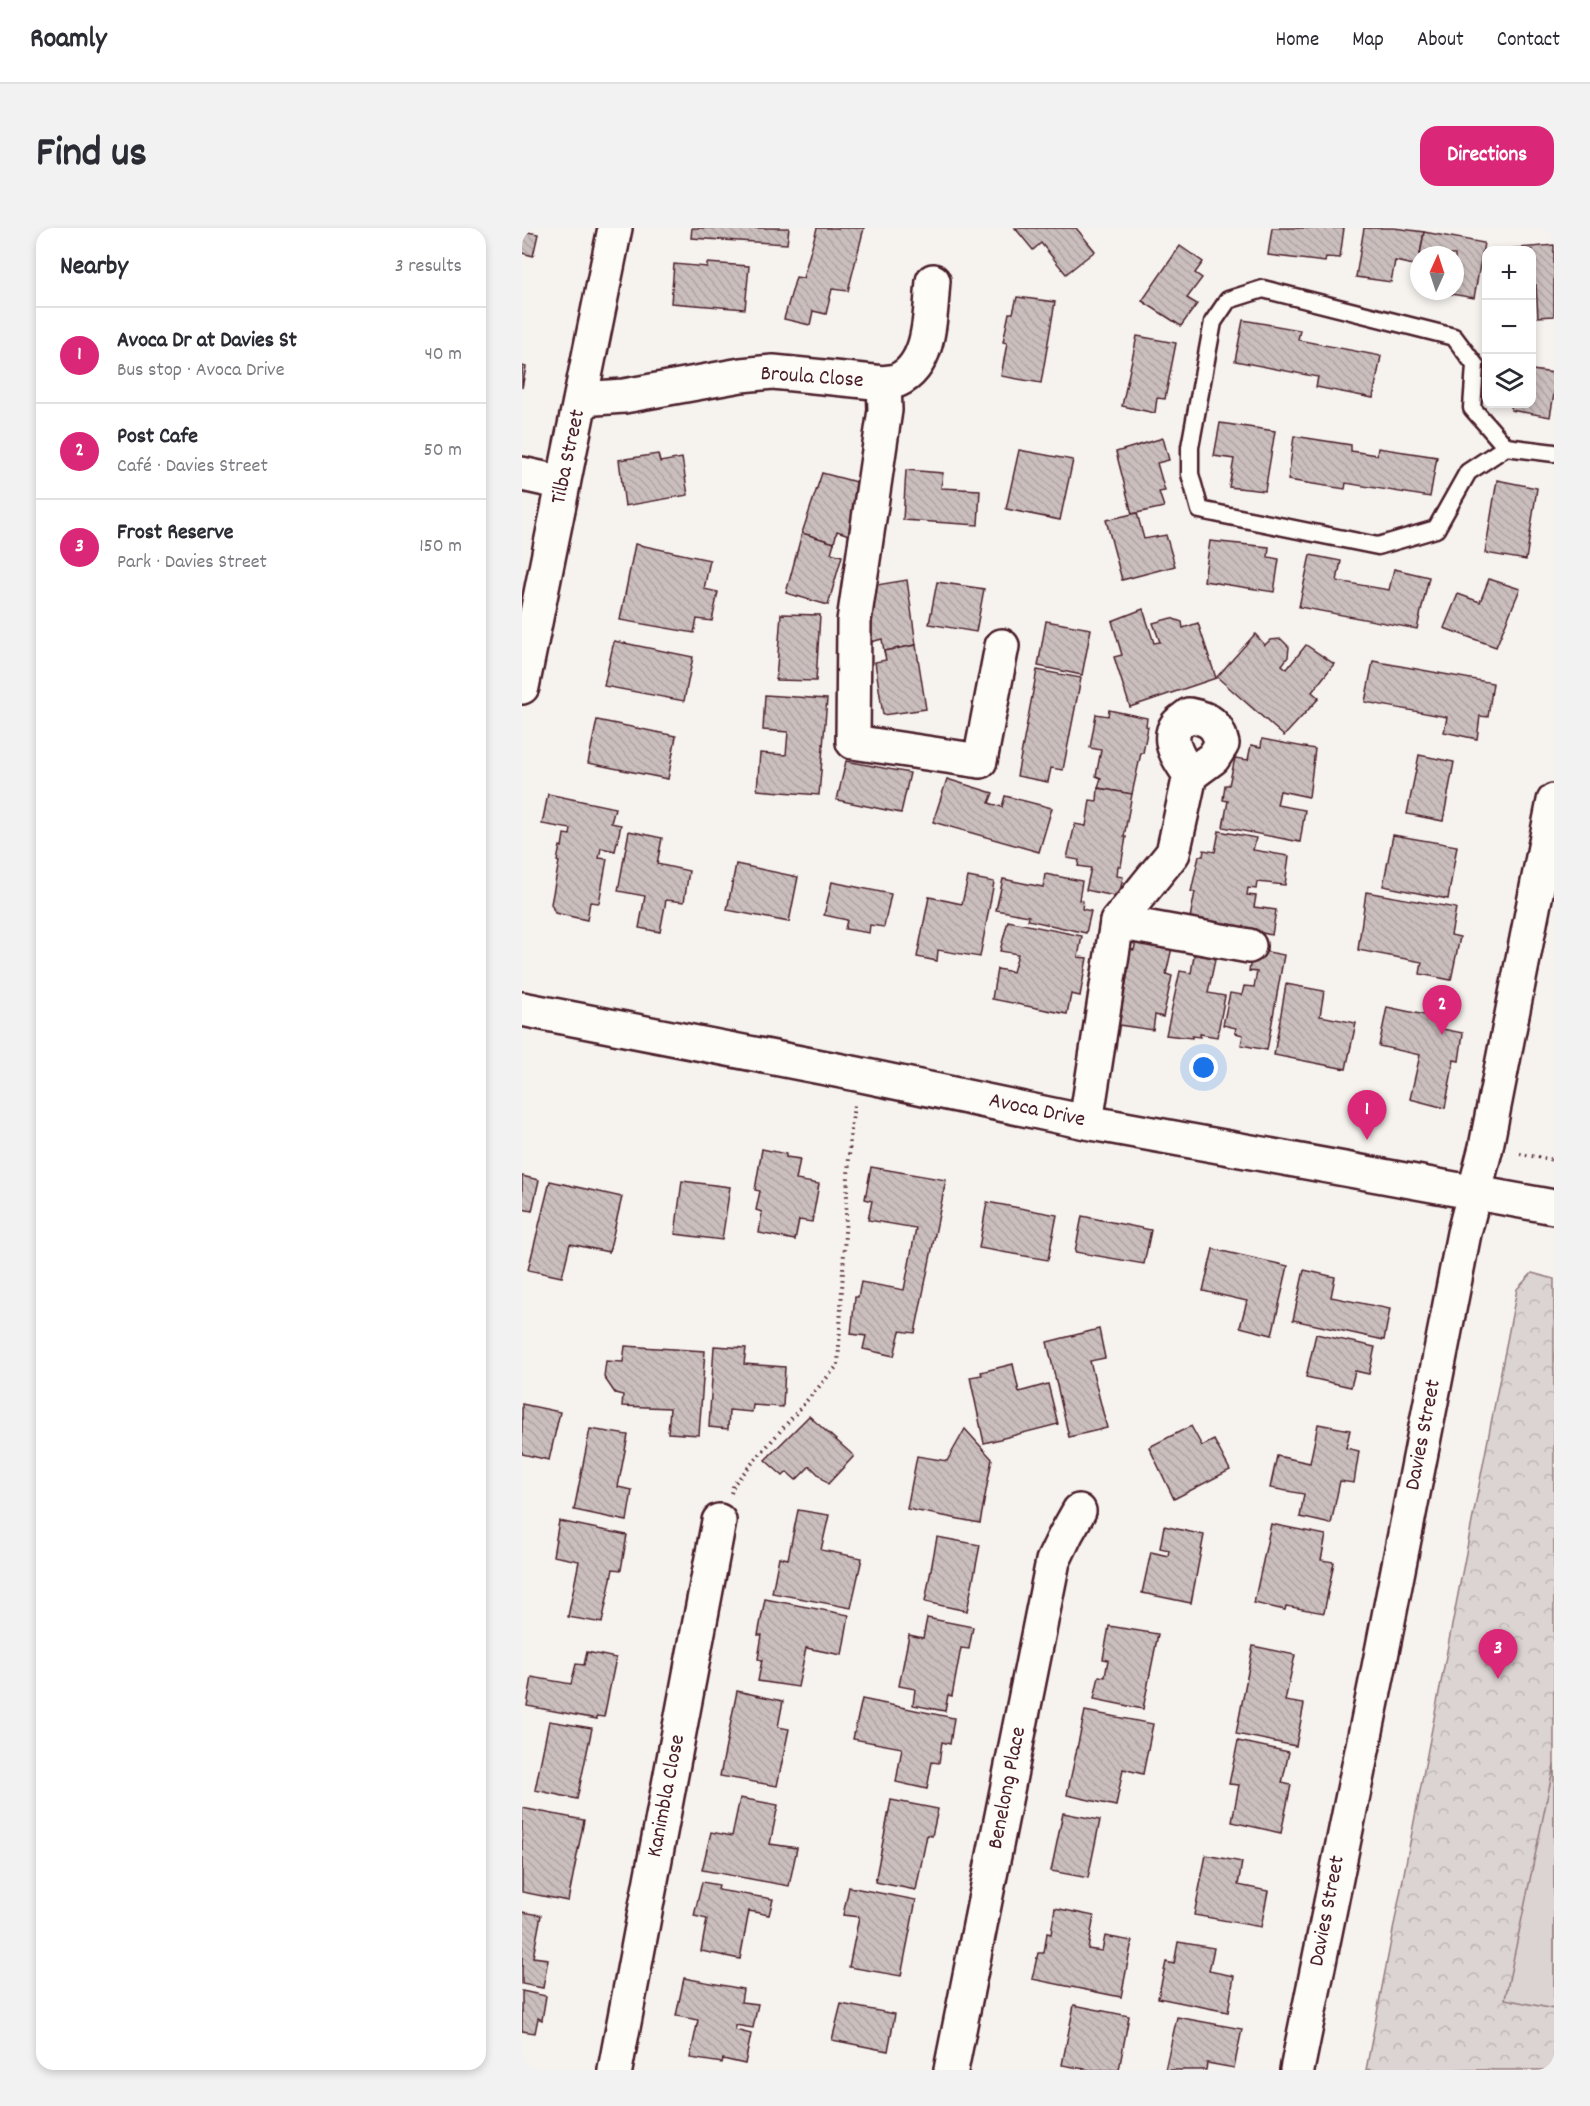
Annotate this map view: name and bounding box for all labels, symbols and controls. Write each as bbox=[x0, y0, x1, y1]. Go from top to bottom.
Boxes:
text: Roamly bbox=[30, 21, 106, 61]
text: Home bbox=[1275, 26, 1319, 56]
text: Map bbox=[1352, 26, 1384, 56]
text: About bbox=[1417, 26, 1464, 56]
text: Contact bbox=[1497, 26, 1560, 56]
text: Find us bbox=[36, 126, 147, 186]
button: Directions bbox=[1420, 126, 1554, 186]
north arrow bbox=[1410, 246, 1464, 300]
map controls bbox=[1482, 246, 1536, 408]
button: + bbox=[1482, 246, 1536, 300]
text: Nearby bbox=[60, 249, 128, 286]
text: 3 results bbox=[395, 253, 462, 281]
button: − bbox=[1482, 300, 1536, 354]
text: Avoca Dr at Davies St bbox=[117, 326, 297, 357]
text: 1 bbox=[77, 341, 82, 369]
text: 40 m bbox=[424, 341, 462, 369]
button: layers bbox=[1482, 354, 1536, 408]
text: Bus stop · Avoca Drive bbox=[117, 357, 284, 385]
street label: Broula Close bbox=[759, 359, 865, 397]
street label: Tilba Street bbox=[544, 407, 594, 507]
text: Post Cafe bbox=[117, 422, 198, 453]
text: 2 bbox=[75, 437, 84, 465]
text: 50 m bbox=[424, 437, 462, 465]
text: Café · Davies Street bbox=[117, 453, 268, 481]
text: Frost Reserve bbox=[117, 518, 234, 549]
text: 3 bbox=[75, 533, 84, 561]
text: 150 m bbox=[419, 533, 462, 561]
text: Park · Davies Street bbox=[117, 549, 267, 577]
pin: 2 bbox=[1422, 986, 1462, 1035]
your location bbox=[1189, 1053, 1218, 1082]
street label: Avoca Drive bbox=[986, 1086, 1088, 1136]
pin: 1 bbox=[1348, 1090, 1386, 1140]
street label: Davies Street bbox=[1398, 1377, 1450, 1493]
pin: 3 bbox=[1478, 1630, 1518, 1679]
street label: Benelong Place bbox=[981, 1724, 1035, 1852]
street label: Kanimbla Close bbox=[640, 1732, 694, 1860]
street label: Davies Street bbox=[1302, 1853, 1354, 1969]

